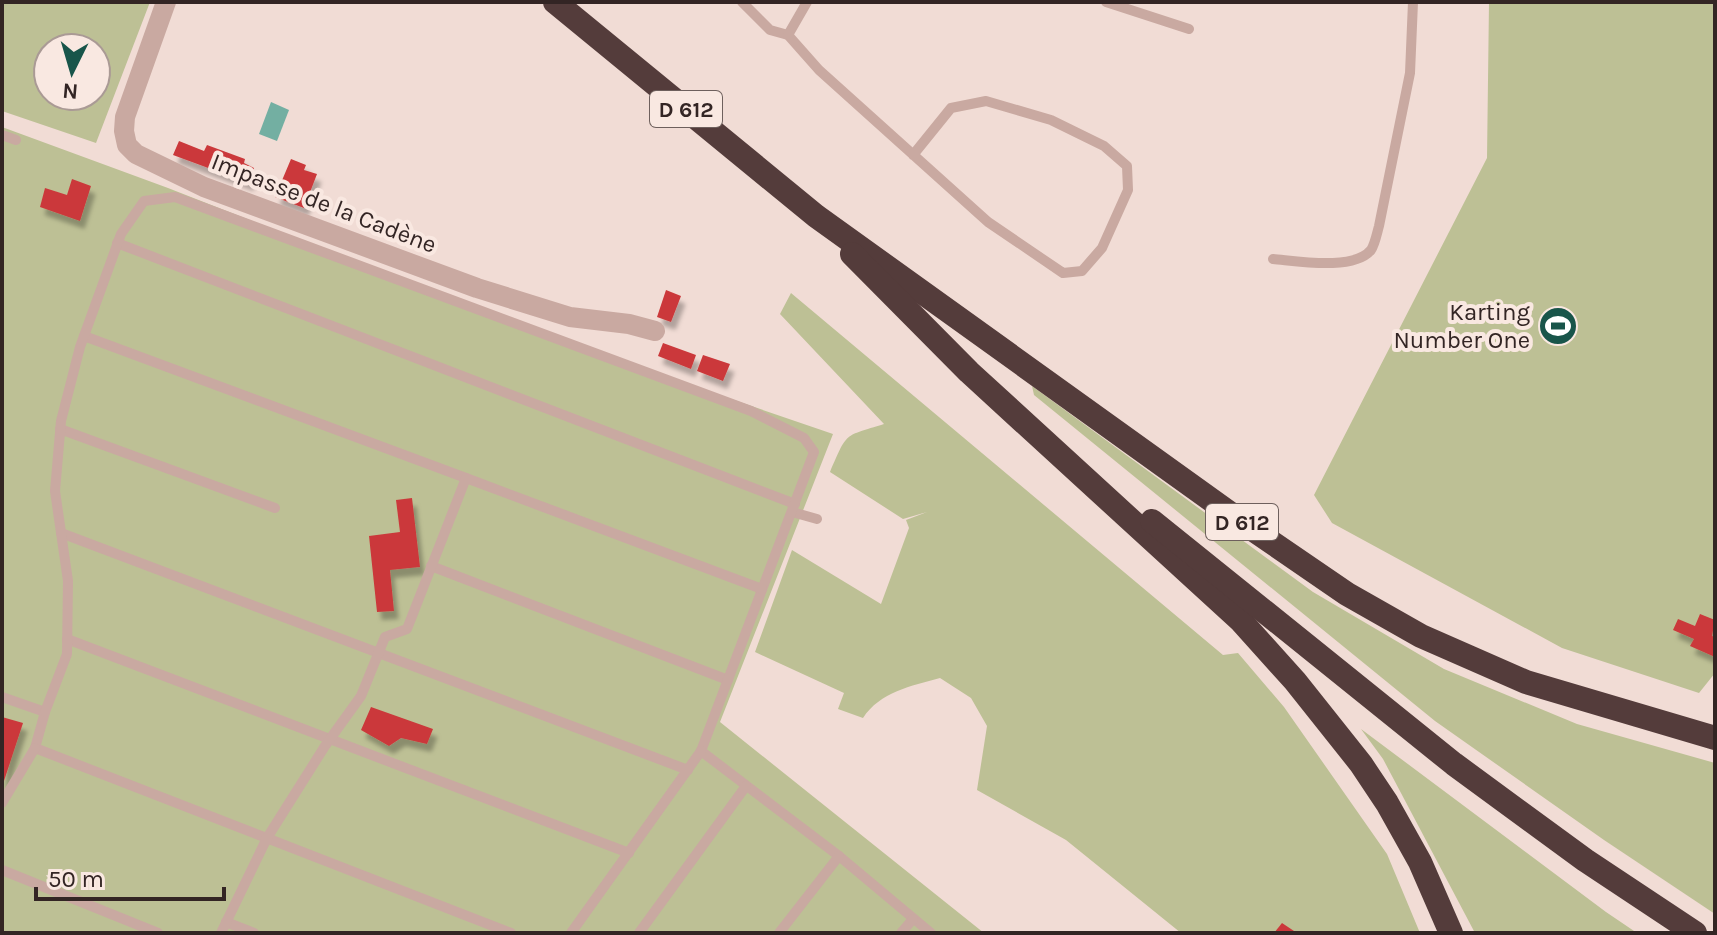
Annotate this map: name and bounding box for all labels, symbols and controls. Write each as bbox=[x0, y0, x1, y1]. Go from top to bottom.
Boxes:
north arrow bbox=[32, 32, 112, 112]
text: N bbox=[61, 77, 79, 105]
road number: D 612 bbox=[650, 91, 722, 127]
street label: Impasse de la Cadène bbox=[208, 147, 440, 259]
place label: Karting Number One bbox=[1393, 298, 1530, 354]
sports icon: Karting Number One bbox=[1537, 305, 1579, 347]
road number: D 612 bbox=[1206, 504, 1278, 540]
scale bar bbox=[36, 851, 224, 901]
text: 50 m bbox=[48, 865, 104, 893]

